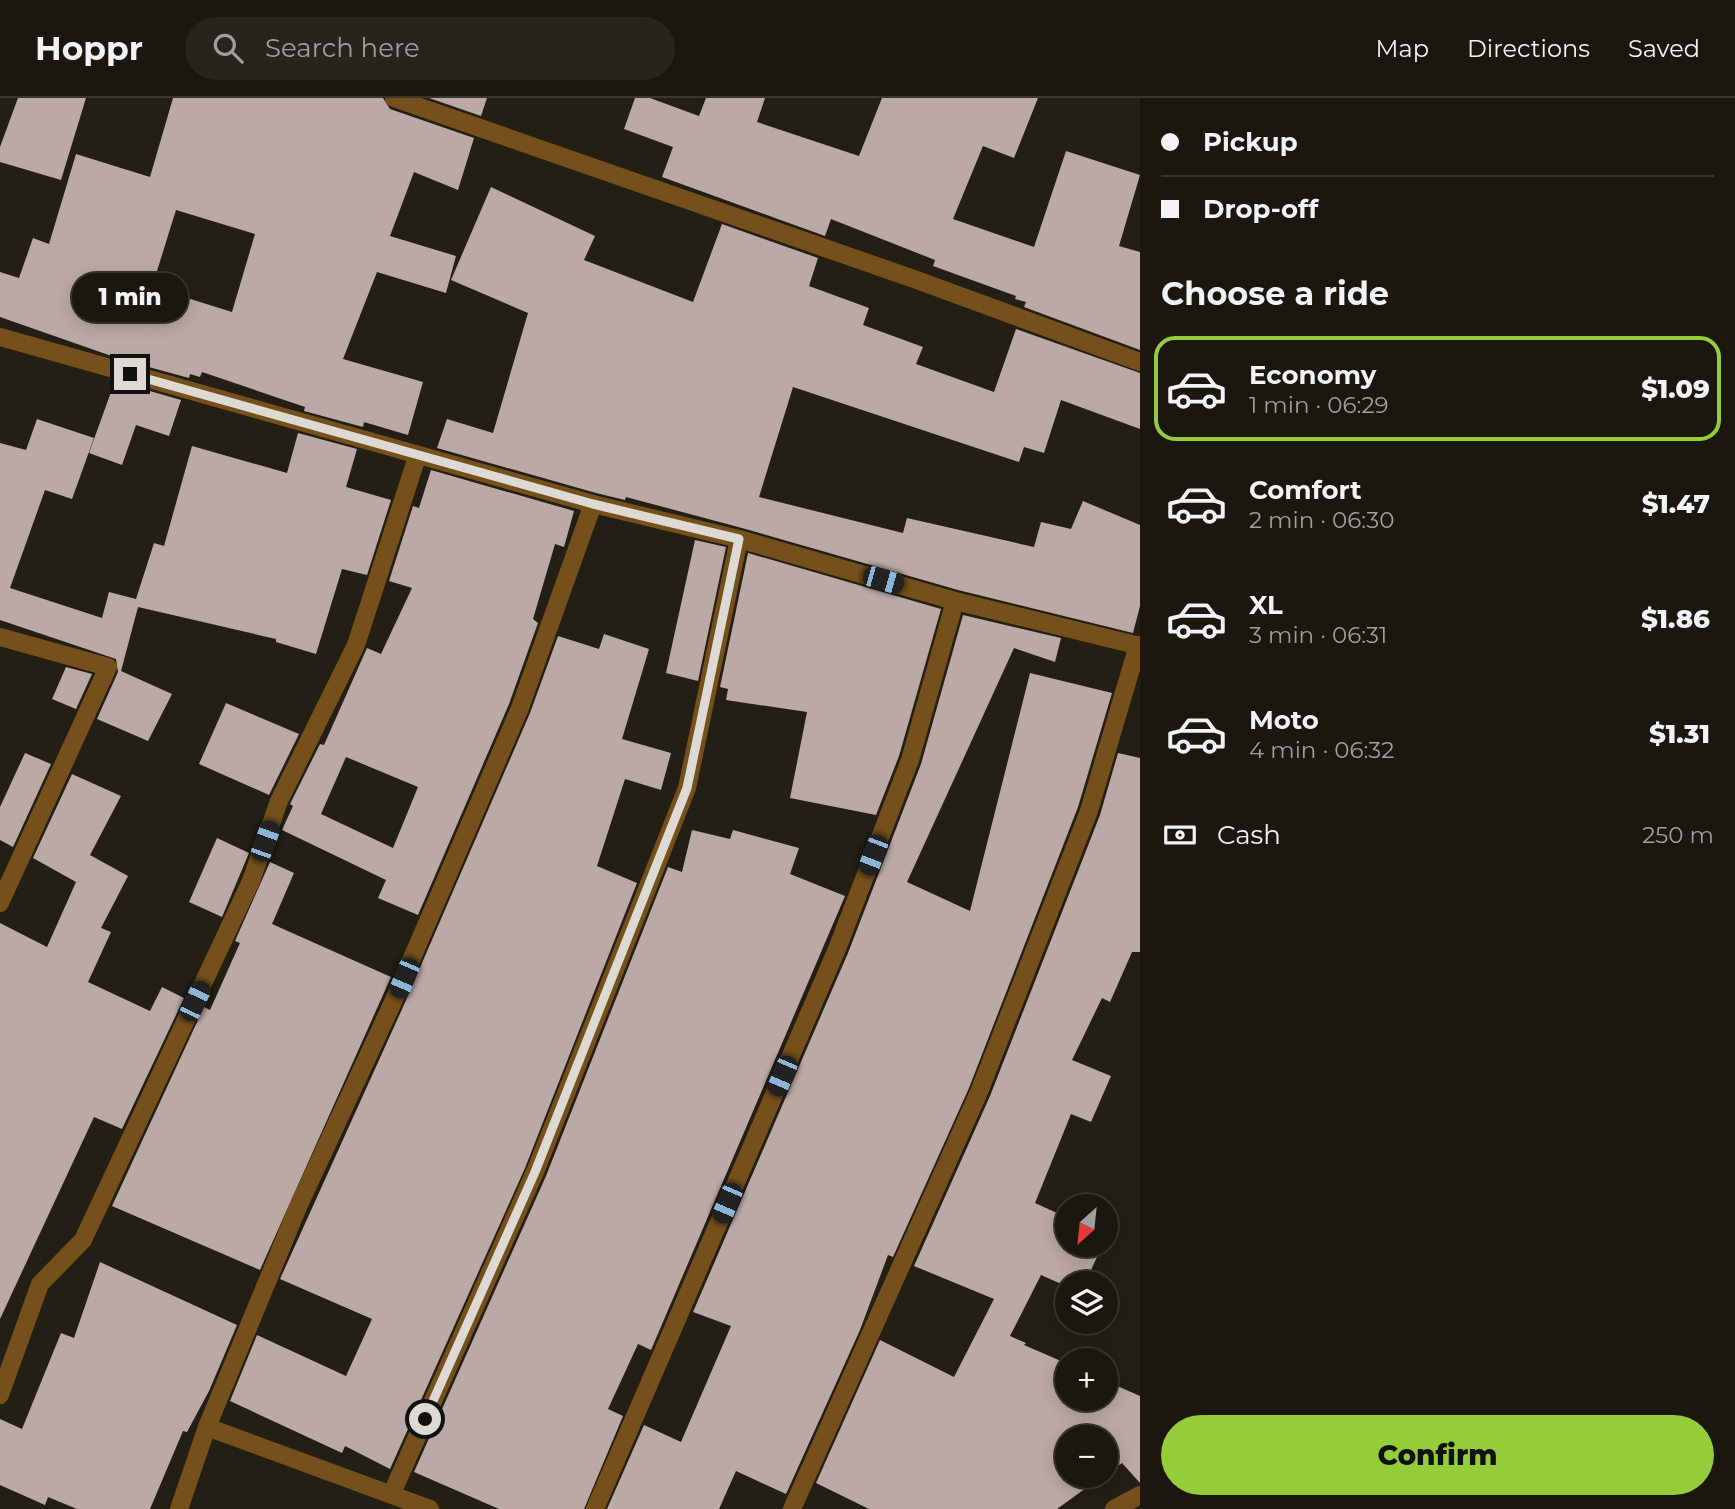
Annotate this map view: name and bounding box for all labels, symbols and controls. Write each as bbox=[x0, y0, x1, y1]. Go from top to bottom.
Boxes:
search box bbox=[185, 17, 675, 80]
text: Hoppr bbox=[35, 28, 143, 68]
icon: search bbox=[209, 29, 247, 67]
text: Search here bbox=[265, 32, 420, 64]
text: Map bbox=[1376, 34, 1429, 63]
text: Directions bbox=[1467, 34, 1590, 63]
text: Saved bbox=[1628, 34, 1700, 63]
text: Pickup bbox=[1203, 126, 1298, 158]
text: Drop-off bbox=[1203, 193, 1318, 225]
callout: 1 min bbox=[72, 272, 188, 322]
text: Choose a ride bbox=[1161, 274, 1389, 313]
text: 1 min bbox=[98, 283, 162, 311]
icon: car bbox=[1165, 357, 1228, 420]
route end bbox=[114, 358, 146, 390]
text: Economy bbox=[1249, 359, 1376, 391]
text: $1.09 bbox=[1641, 373, 1710, 405]
text: 1 min · 06:29 bbox=[1249, 391, 1389, 419]
icon: car bbox=[1165, 472, 1228, 535]
text: Comfort bbox=[1249, 474, 1361, 506]
text: $1.47 bbox=[1642, 488, 1710, 520]
text: 2 min · 06:30 bbox=[1249, 506, 1394, 534]
car bbox=[860, 564, 907, 596]
icon: car bbox=[1165, 587, 1228, 650]
text: XL bbox=[1249, 589, 1283, 621]
text: $1.86 bbox=[1641, 603, 1710, 635]
text: 3 min · 06:31 bbox=[1249, 621, 1387, 649]
icon: car bbox=[1165, 702, 1228, 765]
text: Moto bbox=[1249, 704, 1319, 736]
text: $1.31 bbox=[1649, 718, 1710, 750]
text: 4 min · 06:32 bbox=[1249, 736, 1394, 764]
icon: cash bbox=[1161, 816, 1199, 854]
car bbox=[248, 818, 283, 864]
text: Cash bbox=[1217, 819, 1281, 851]
text: 250 m bbox=[1642, 821, 1714, 849]
car bbox=[856, 832, 891, 878]
car bbox=[387, 955, 422, 1001]
car bbox=[177, 978, 214, 1024]
car bbox=[765, 1053, 800, 1099]
car bbox=[710, 1180, 745, 1226]
north arrow bbox=[1055, 1194, 1118, 1256]
map controls bbox=[1055, 1194, 1118, 1488]
button: layers bbox=[1055, 1271, 1118, 1334]
button: + bbox=[1055, 1348, 1118, 1411]
route start bbox=[409, 1403, 441, 1435]
button: Confirm bbox=[1161, 1415, 1714, 1495]
button: − bbox=[1055, 1425, 1118, 1488]

